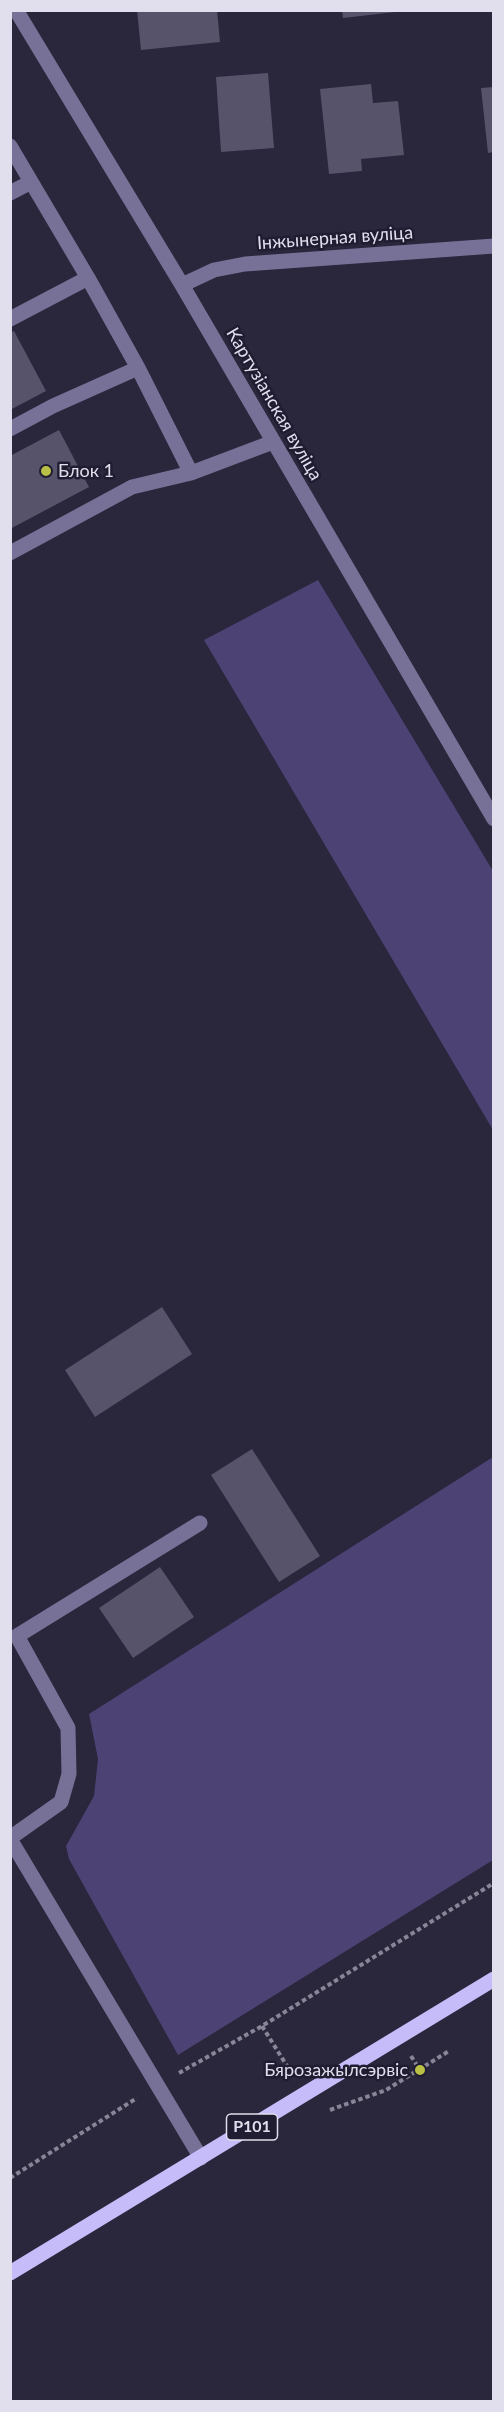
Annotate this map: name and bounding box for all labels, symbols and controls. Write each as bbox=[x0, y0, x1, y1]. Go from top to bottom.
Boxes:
street label: Інжынерная вуліца bbox=[256, 222, 414, 254]
street label: Картузіанская вуліца bbox=[221, 324, 327, 484]
place label: Блок 1 bbox=[58, 460, 114, 482]
marker: Блок 1 bbox=[39, 464, 53, 478]
place label: Бярозажылсэрвіс bbox=[264, 2059, 408, 2081]
marker: Бярозажылсэрвіс bbox=[413, 2063, 427, 2077]
road number: Р101 bbox=[226, 2114, 278, 2140]

